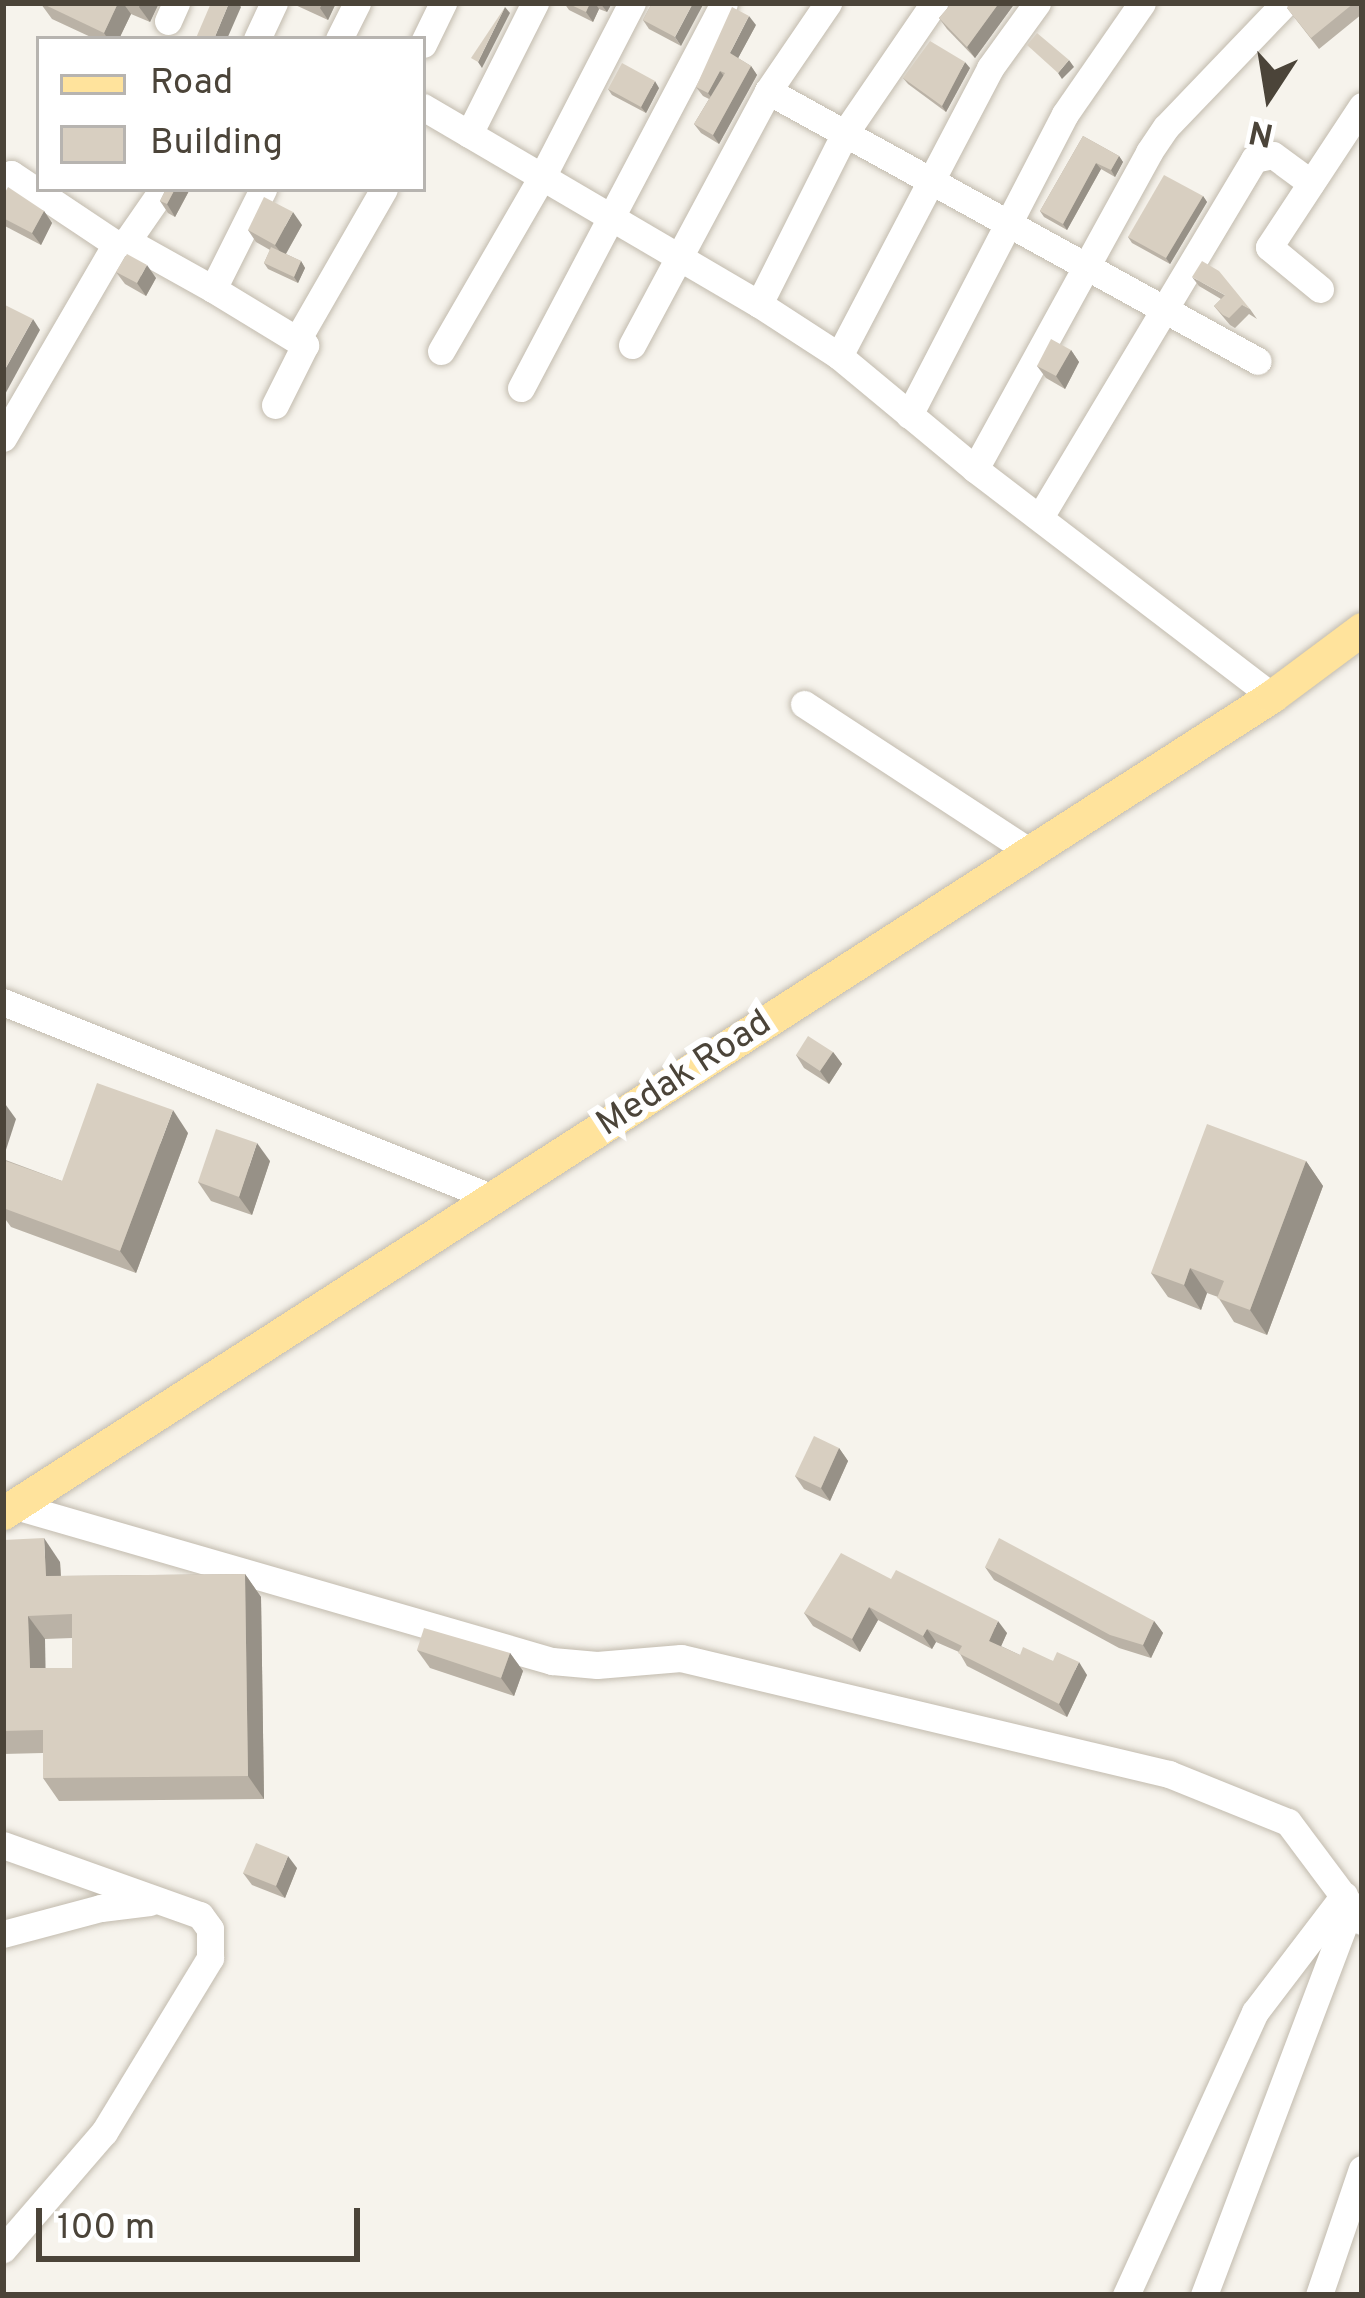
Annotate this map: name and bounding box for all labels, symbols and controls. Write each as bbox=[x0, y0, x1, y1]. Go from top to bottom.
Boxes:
legend bbox=[36, 36, 426, 192]
north arrow bbox=[1209, 36, 1329, 156]
text: Road bbox=[150, 61, 233, 107]
text: N bbox=[1246, 108, 1277, 154]
text: Building bbox=[150, 121, 283, 167]
street label: Medak Road bbox=[590, 1003, 780, 1147]
scale bar bbox=[42, 2184, 366, 2258]
text: 100 m bbox=[57, 2206, 155, 2252]

